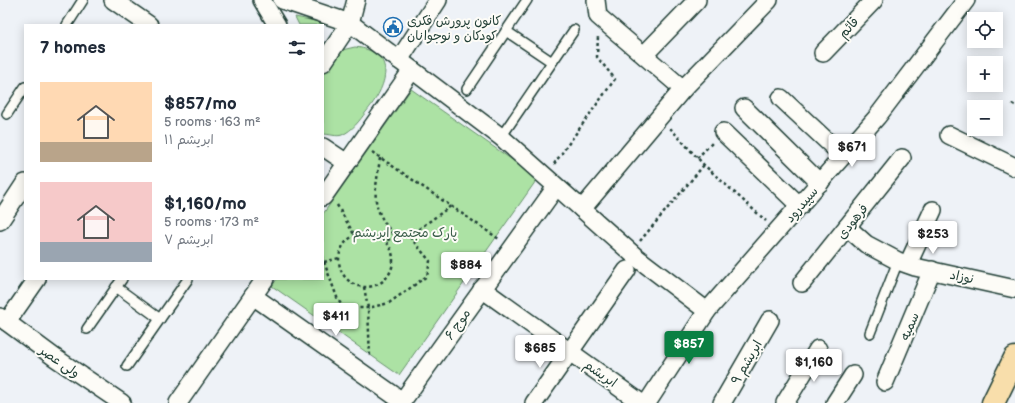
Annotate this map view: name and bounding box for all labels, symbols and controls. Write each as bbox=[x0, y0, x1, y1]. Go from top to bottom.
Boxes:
map controls bbox=[967, 12, 1003, 136]
button: locate bbox=[967, 12, 1003, 48]
place label: کانون پرورش فکری کودکان و نوجوانان bbox=[407, 13, 502, 44]
street label: قائم bbox=[835, 14, 864, 43]
public building icon: کانون پرورش فکری کودکان و نوجوانان bbox=[382, 16, 404, 38]
icon: filters bbox=[286, 37, 308, 59]
text: 7 homes bbox=[40, 38, 106, 58]
button: + bbox=[967, 56, 1003, 92]
text: $857/mo bbox=[164, 94, 237, 114]
icon: home bbox=[72, 98, 120, 146]
button: − bbox=[967, 100, 1003, 136]
text: 5 rooms · 163 m² bbox=[164, 114, 261, 130]
text: ابریشم ۱۱ bbox=[164, 132, 214, 148]
pin: $671 bbox=[828, 134, 876, 168]
text: $671 bbox=[837, 139, 867, 155]
street label: سپیدرود bbox=[782, 183, 822, 227]
text: $1,160/mo bbox=[164, 194, 246, 214]
icon: home bbox=[72, 198, 120, 246]
street label: فرهودی bbox=[834, 201, 872, 242]
text: 5 rooms · 173 m² bbox=[164, 214, 259, 230]
pin: $253 bbox=[909, 221, 957, 255]
park label: پارک مجتمع ابریشم bbox=[353, 225, 457, 243]
text: $253 bbox=[917, 226, 949, 242]
text: ابریشم ۷ bbox=[164, 232, 214, 248]
pin: $884 bbox=[442, 252, 490, 286]
text: $884 bbox=[450, 257, 482, 273]
street label: نوزاد bbox=[948, 267, 975, 287]
pin: $411 bbox=[312, 303, 360, 337]
street label: موج ۶ bbox=[441, 306, 475, 344]
text: $411 bbox=[323, 308, 349, 324]
street label: سمیه bbox=[897, 310, 923, 343]
pin: $857 bbox=[665, 331, 713, 365]
pin: $685 bbox=[516, 335, 564, 369]
text: $857 bbox=[673, 336, 705, 352]
street label: ابریشم ۹ bbox=[728, 337, 768, 389]
text: $685 bbox=[524, 340, 556, 356]
street label: ولی عصر bbox=[35, 341, 83, 382]
pin: $1,160 bbox=[781, 349, 847, 383]
text: $1,160 bbox=[795, 354, 833, 370]
street label: ابریشم bbox=[580, 357, 620, 393]

